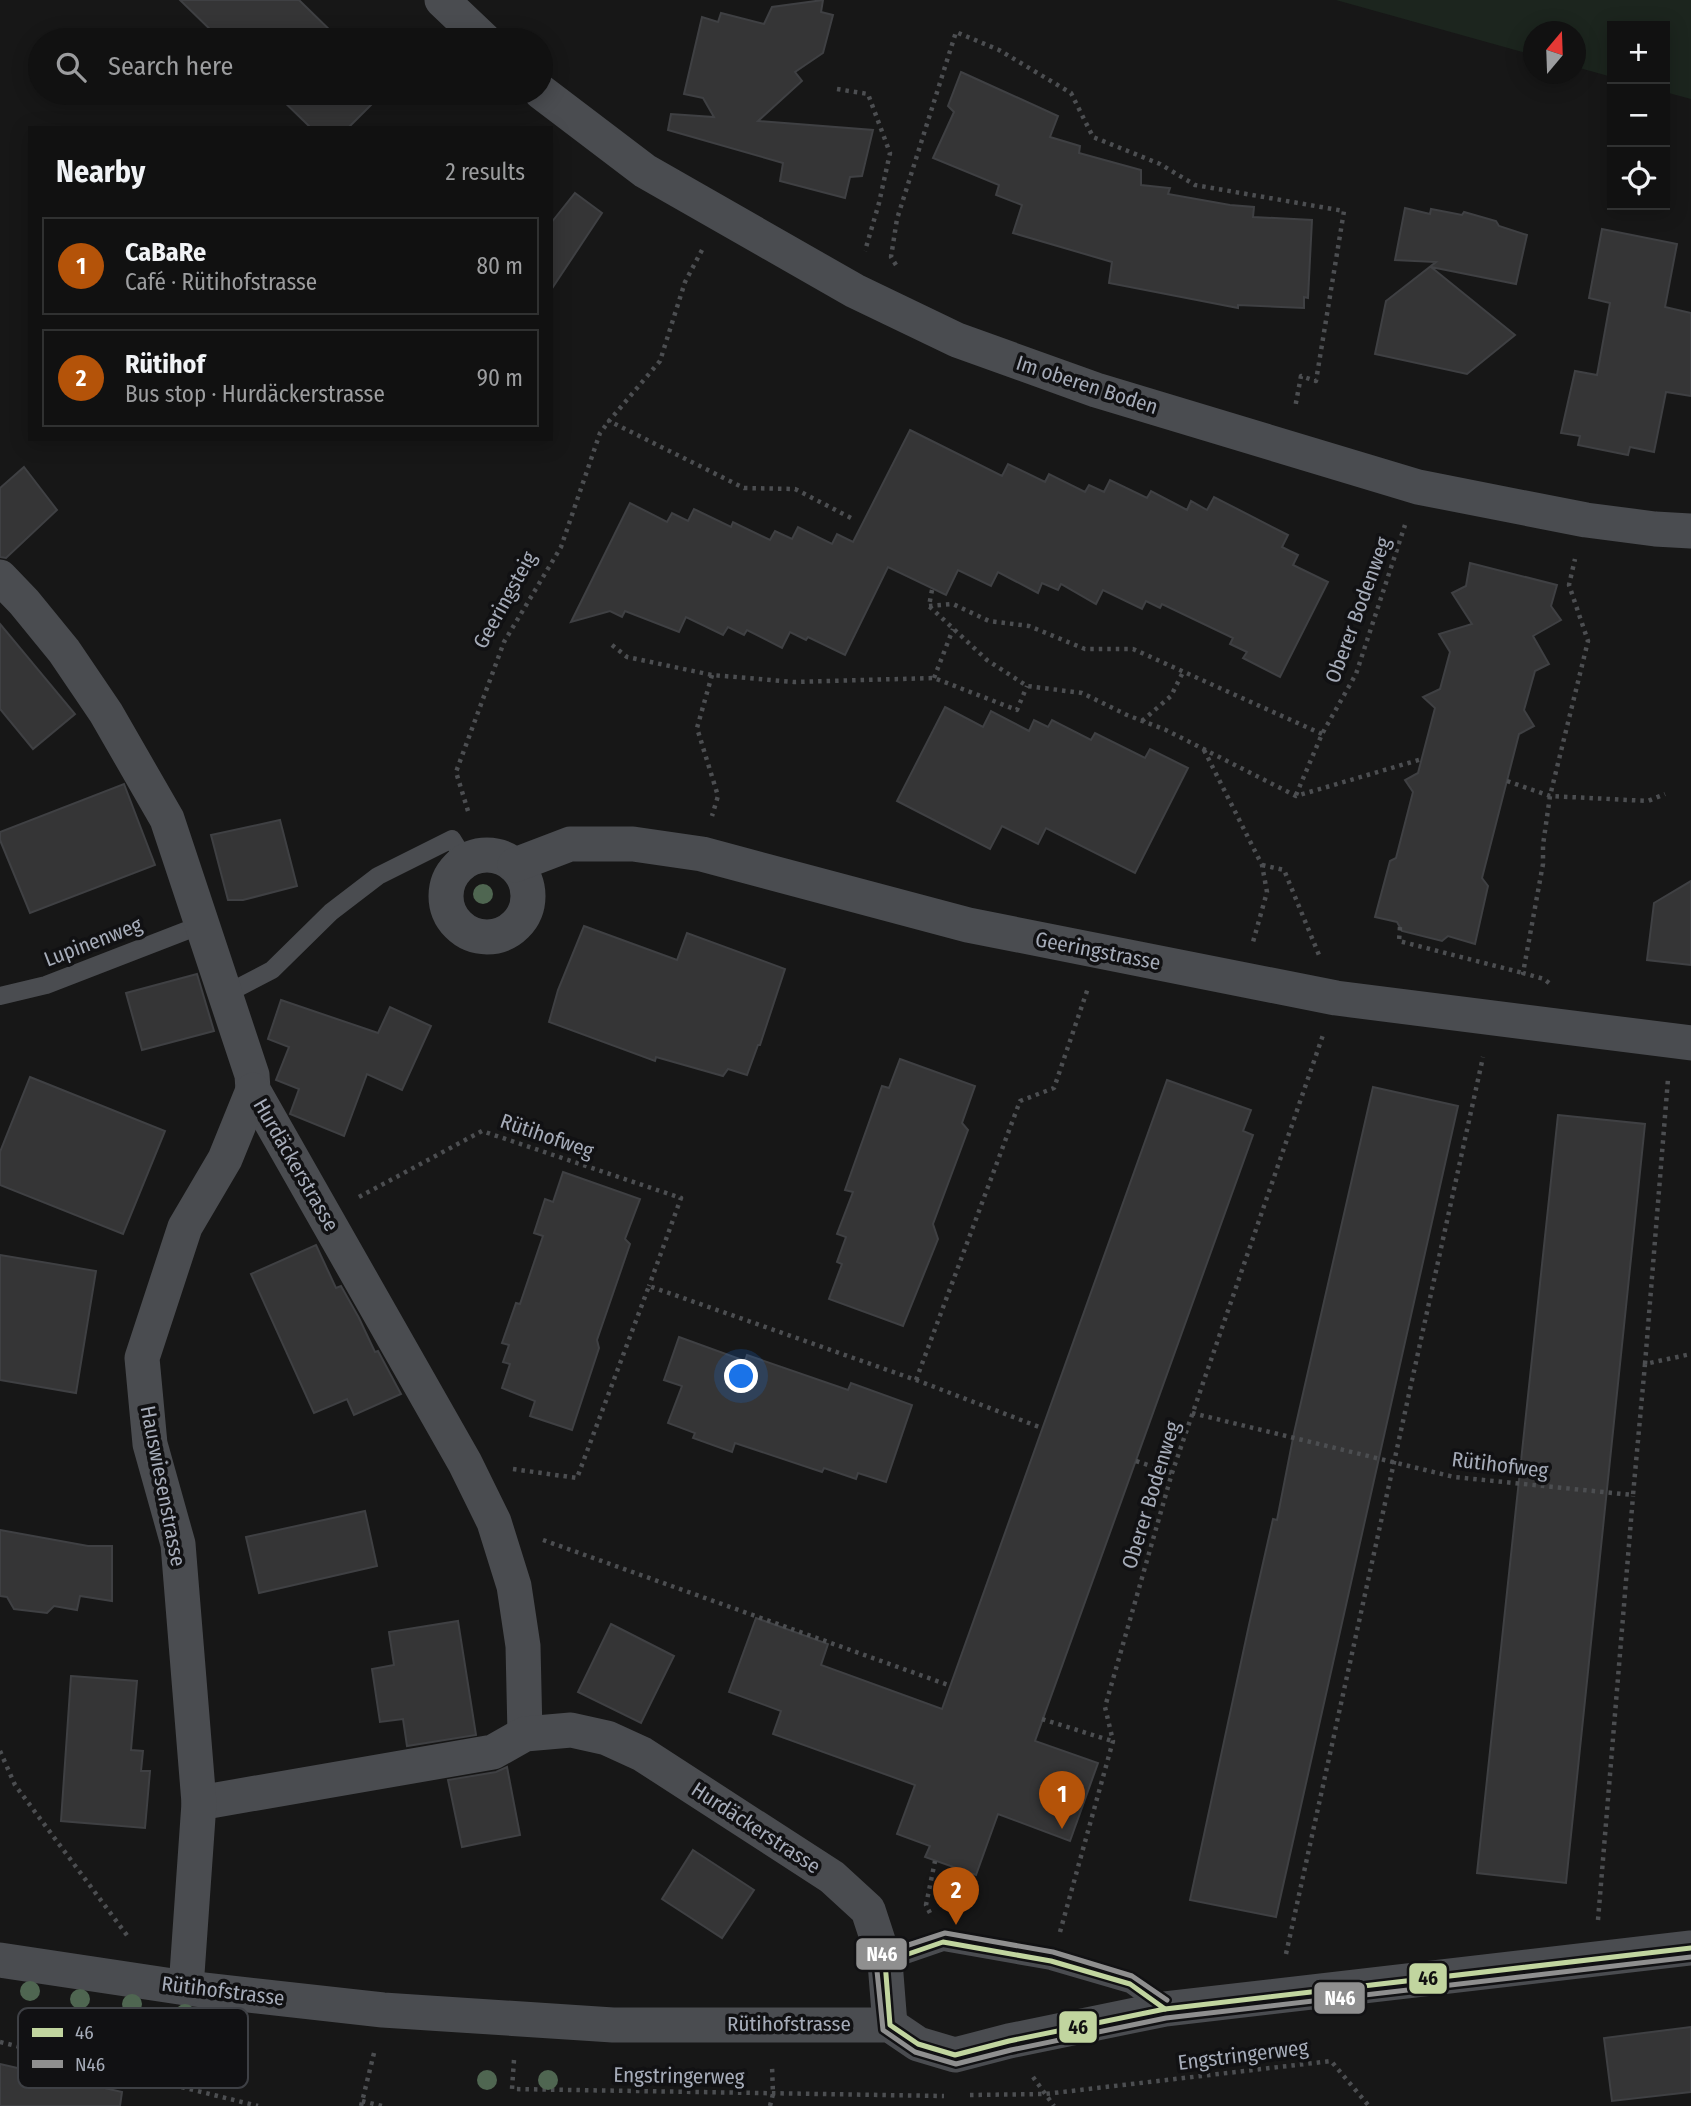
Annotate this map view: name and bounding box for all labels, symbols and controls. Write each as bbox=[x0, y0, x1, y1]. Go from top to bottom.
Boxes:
north arrow bbox=[1523, 21, 1586, 84]
map controls bbox=[1607, 21, 1670, 210]
button: + bbox=[1607, 21, 1670, 84]
search box bbox=[28, 28, 553, 105]
icon: search bbox=[52, 48, 90, 86]
text: Search here bbox=[108, 51, 233, 82]
button: − bbox=[1607, 84, 1670, 147]
button: locate bbox=[1607, 147, 1670, 210]
text: Nearby bbox=[56, 154, 145, 190]
text: 2 results bbox=[445, 158, 525, 186]
text: CaBaRe bbox=[125, 237, 206, 268]
text: 1 bbox=[76, 252, 86, 280]
text: 80 m bbox=[476, 252, 523, 280]
text: Café · Rütihofstrasse bbox=[125, 268, 317, 296]
text: Rütihof bbox=[125, 349, 205, 380]
street label: Im oberen Boden bbox=[1013, 350, 1161, 420]
text: 2 bbox=[76, 364, 86, 392]
text: 90 m bbox=[477, 364, 523, 392]
text: Bus stop · Hurdäckerstrasse bbox=[125, 380, 385, 408]
street label: Oberer Bodenweg bbox=[1320, 533, 1396, 686]
street label: Geeringsteig bbox=[468, 547, 542, 653]
street label: Lupinenweg bbox=[40, 911, 146, 973]
street label: Geeringstrasse bbox=[1033, 926, 1163, 976]
street label: Hurdäckerstrasse bbox=[248, 1094, 344, 1236]
street label: Rütihofweg bbox=[497, 1108, 597, 1164]
your location bbox=[724, 1359, 758, 1393]
street label: Hauswiesenstrasse bbox=[135, 1403, 191, 1569]
street label: Oberer Bodenweg bbox=[1116, 1418, 1186, 1572]
street label: Rütihofweg bbox=[1450, 1446, 1550, 1484]
pin: 1 bbox=[1039, 1771, 1085, 1829]
street label: Hurdäckerstrasse bbox=[687, 1777, 825, 1879]
pin: 2 bbox=[933, 1867, 979, 1925]
line badge: N46 bbox=[855, 1937, 908, 1971]
text: N46 bbox=[866, 1943, 898, 1966]
line badge: 46 bbox=[1408, 1962, 1448, 1995]
text: 46 bbox=[1418, 1967, 1438, 1990]
street label: Rütihofstrasse bbox=[160, 1971, 286, 2011]
line badge: N46 bbox=[1313, 1981, 1366, 2015]
text: N46 bbox=[1324, 1987, 1356, 2010]
legend bbox=[18, 2008, 248, 2088]
line badge: 46 bbox=[1058, 2010, 1098, 2044]
street label: Rütihofstrasse bbox=[727, 2011, 851, 2037]
text: 46 bbox=[1068, 2016, 1088, 2039]
text: 46 bbox=[75, 2021, 94, 2044]
street label: Engstringerweg bbox=[1176, 2034, 1310, 2076]
text: N46 bbox=[75, 2053, 105, 2076]
street label: Engstringerweg bbox=[613, 2062, 745, 2090]

